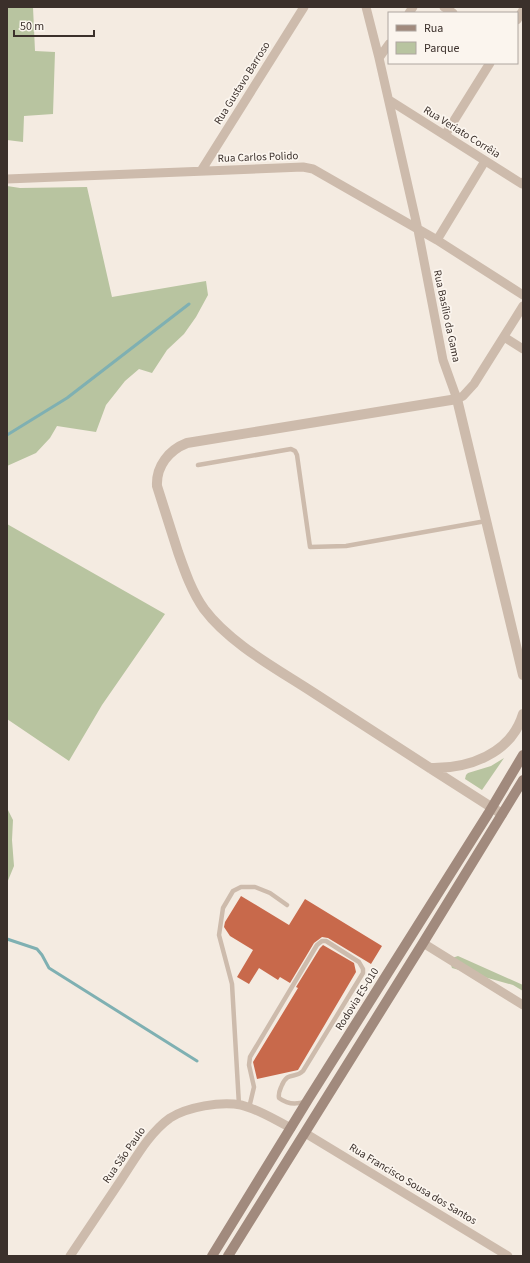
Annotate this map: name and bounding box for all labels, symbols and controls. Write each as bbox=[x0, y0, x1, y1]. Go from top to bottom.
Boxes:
scale bar bbox=[14, 12, 94, 38]
legend bbox=[388, 12, 518, 64]
text: 50 m bbox=[20, 18, 44, 35]
text: Rua bbox=[424, 20, 443, 37]
street label: Rua Gustavo Barroso bbox=[210, 39, 274, 127]
text: Parque bbox=[424, 40, 460, 57]
street label: Rua Veriato Corrêia bbox=[421, 102, 503, 162]
street label: Rua Carlos Polido bbox=[217, 148, 299, 166]
street label: Rua Basílio da Gama bbox=[430, 269, 464, 363]
street label: Rodovia ES-010 bbox=[332, 965, 382, 1033]
street label: Rua São Paulo bbox=[99, 1124, 149, 1186]
street label: Rua Francisco Sousa dos Santos bbox=[346, 1140, 480, 1228]

